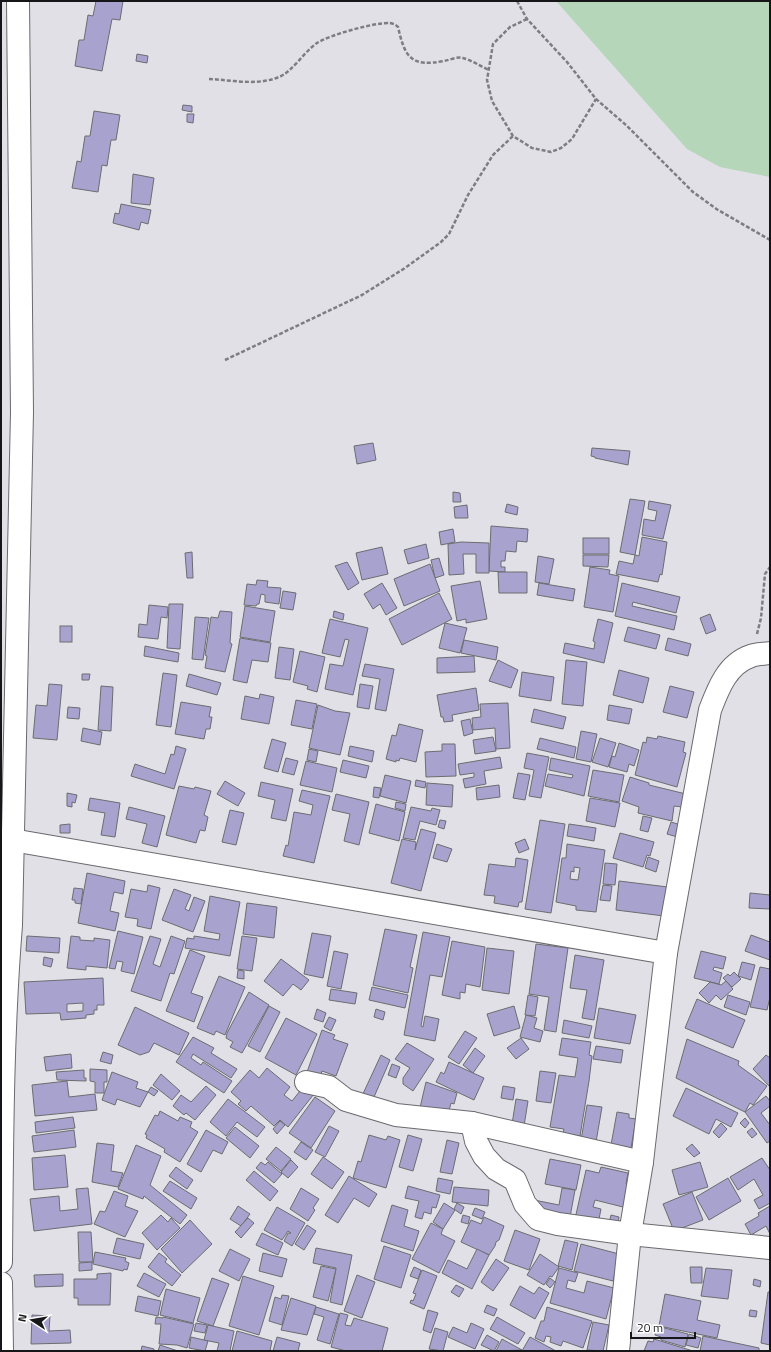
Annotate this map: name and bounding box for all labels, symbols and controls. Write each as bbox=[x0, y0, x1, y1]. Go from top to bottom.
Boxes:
north arrow bbox=[12, 1300, 52, 1340]
text: N bbox=[14, 1313, 31, 1323]
scale bar bbox=[631, 1314, 695, 1340]
text: 20 m bbox=[637, 1318, 663, 1337]

